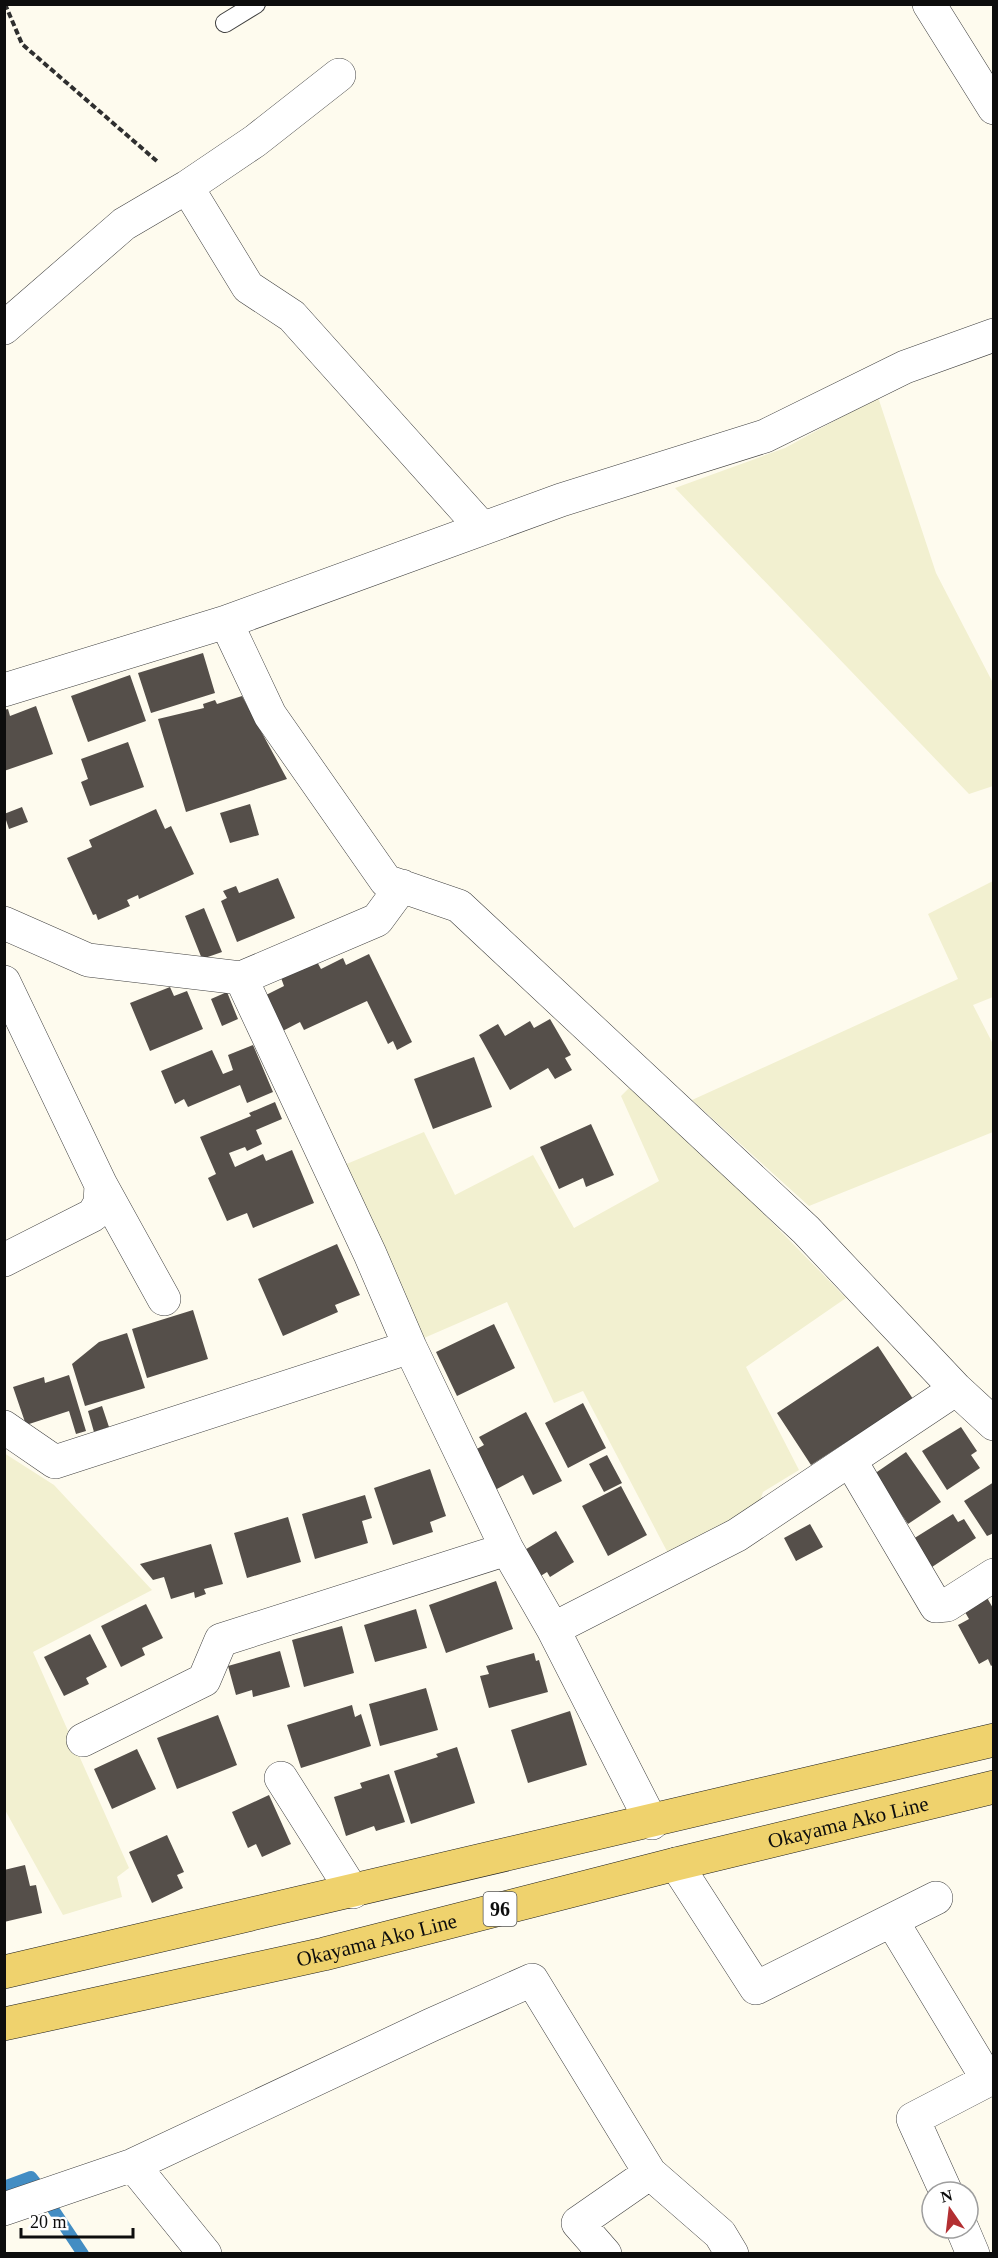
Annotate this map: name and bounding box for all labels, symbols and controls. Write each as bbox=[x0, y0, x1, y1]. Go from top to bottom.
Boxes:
street label: Okayama Ako Line bbox=[765, 1791, 931, 1853]
road number: 96 bbox=[484, 1892, 516, 1926]
street label: Okayama Ako Line bbox=[294, 1909, 459, 1972]
north arrow bbox=[920, 2180, 980, 2240]
text: N bbox=[939, 2186, 955, 2206]
scale bar bbox=[21, 2201, 134, 2239]
text: 20 m bbox=[30, 2212, 67, 2232]

